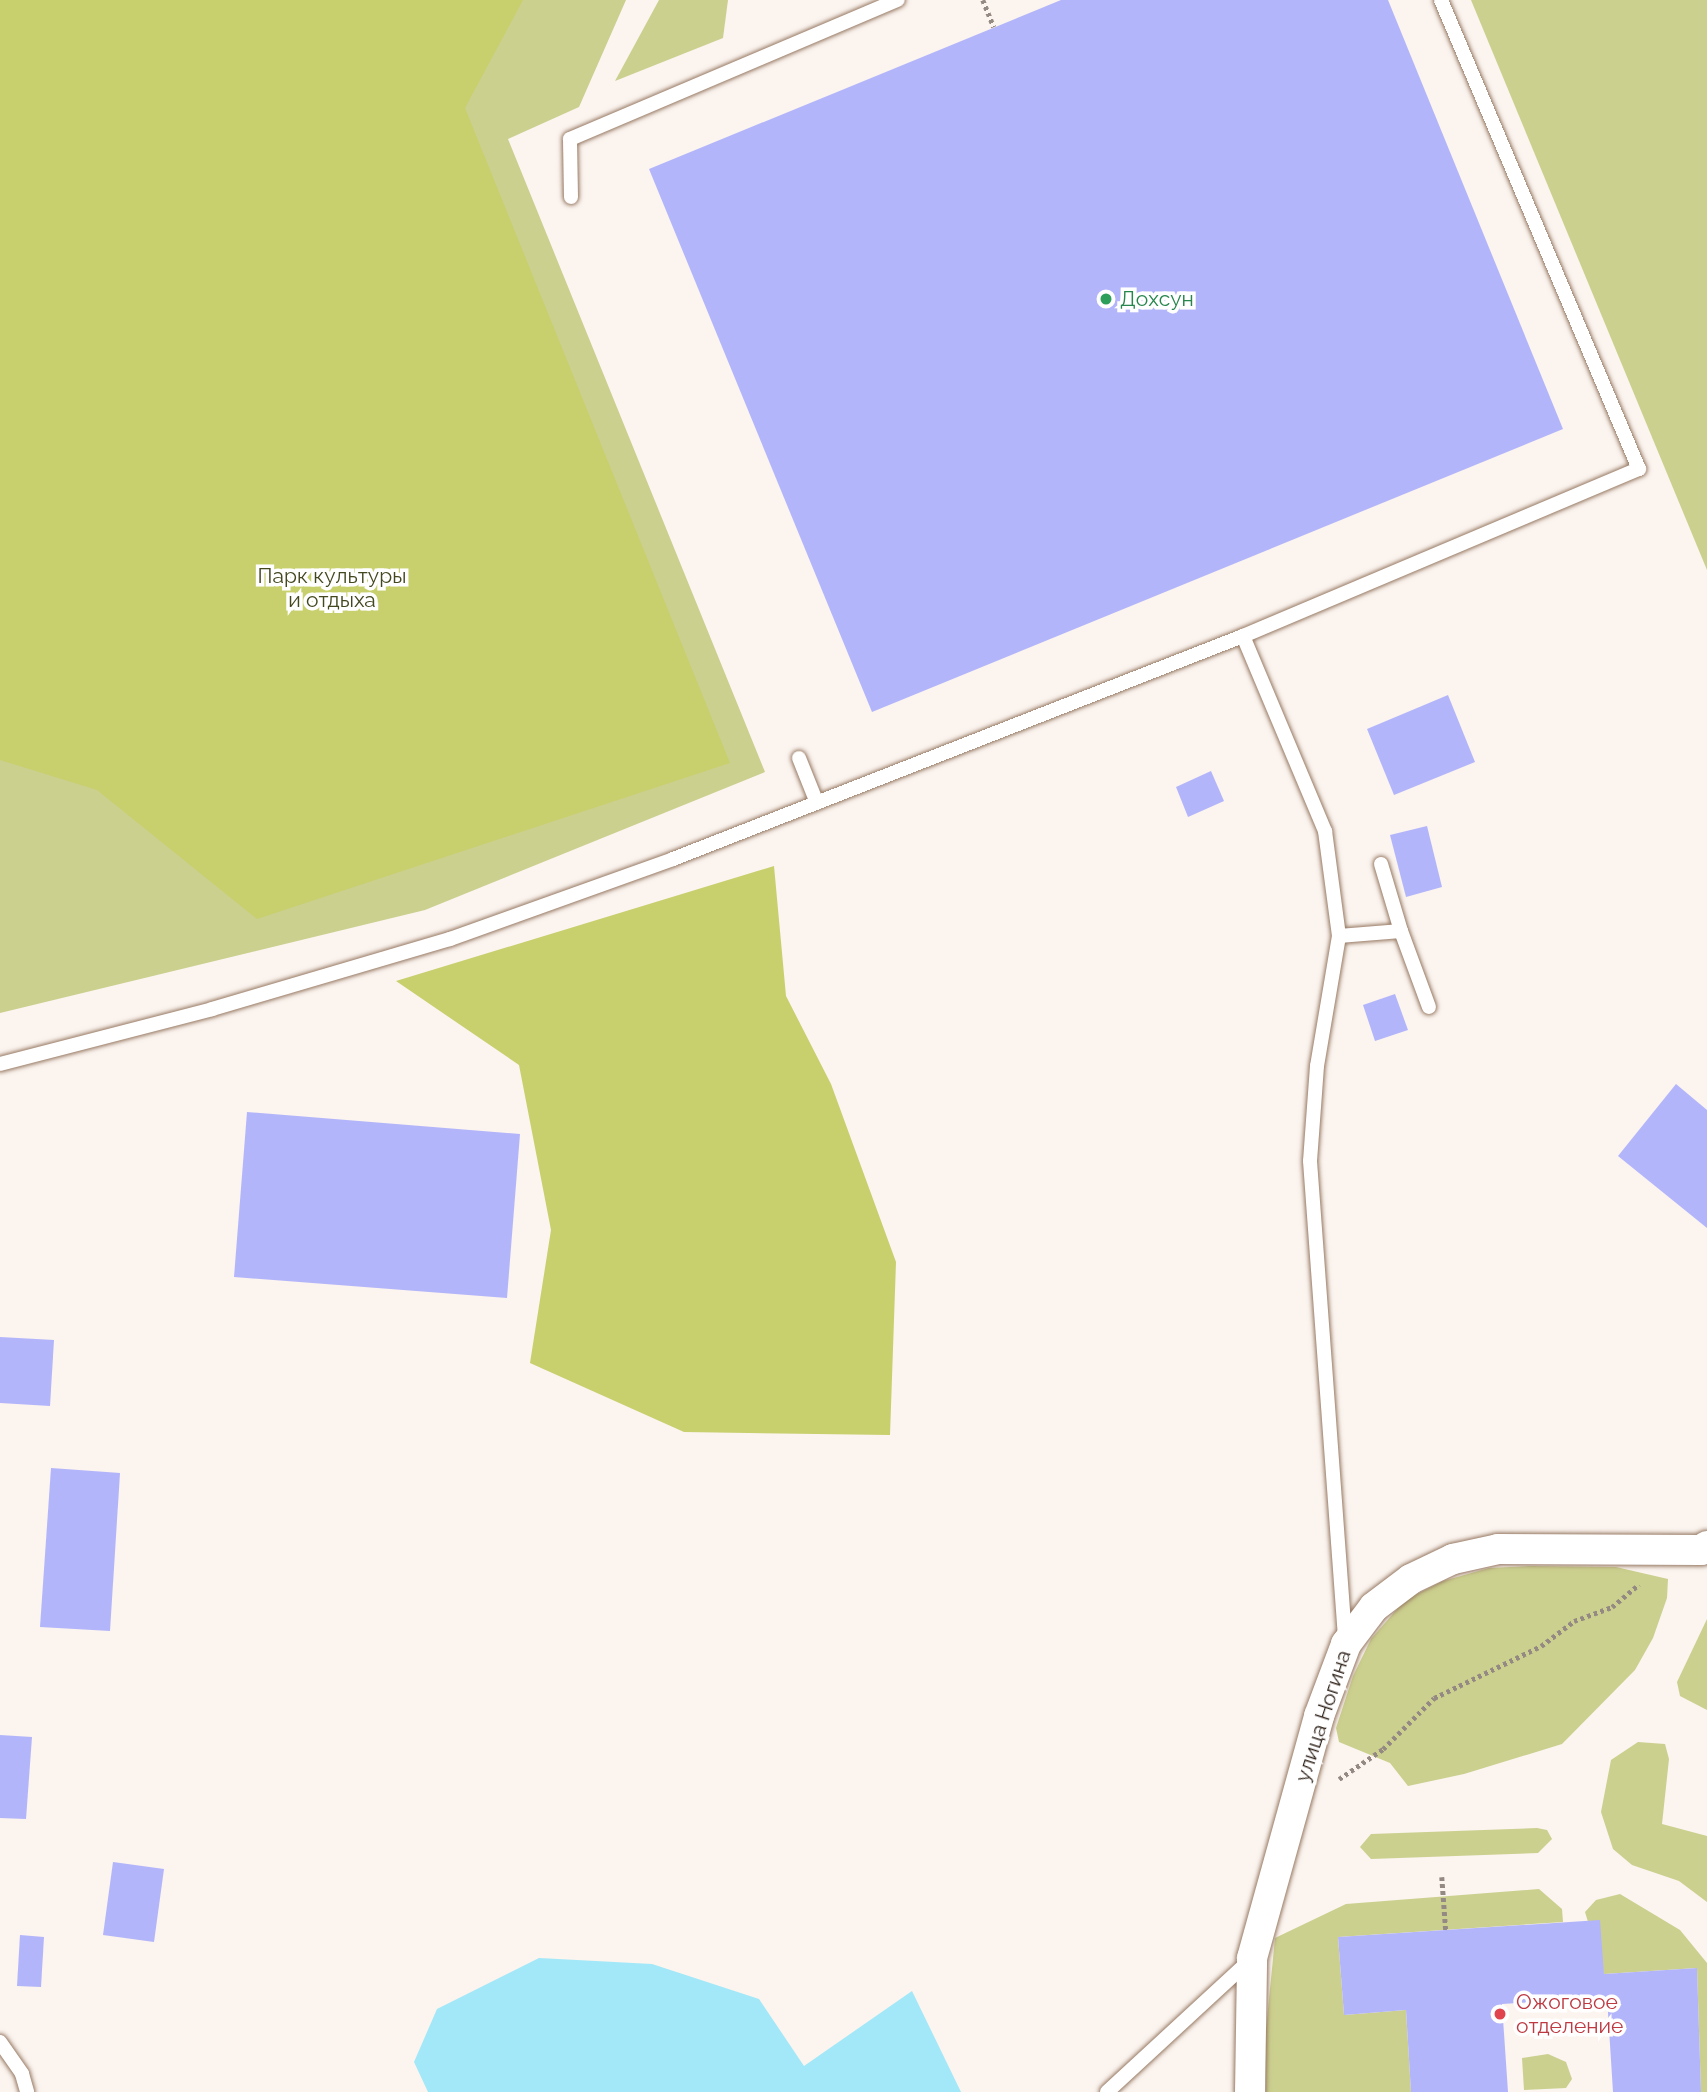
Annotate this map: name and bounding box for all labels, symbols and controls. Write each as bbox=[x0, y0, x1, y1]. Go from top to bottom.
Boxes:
place label: Дохсун bbox=[1120, 286, 1194, 312]
marker: Дохсун bbox=[1098, 291, 1114, 307]
park label: Парк культуры и отдыха bbox=[258, 563, 406, 613]
street label: улица Ногина bbox=[1290, 1647, 1356, 1785]
place label: Ожоговое отделение bbox=[1516, 1989, 1623, 2039]
marker: Ожоговое отделение bbox=[1490, 2004, 1510, 2024]

